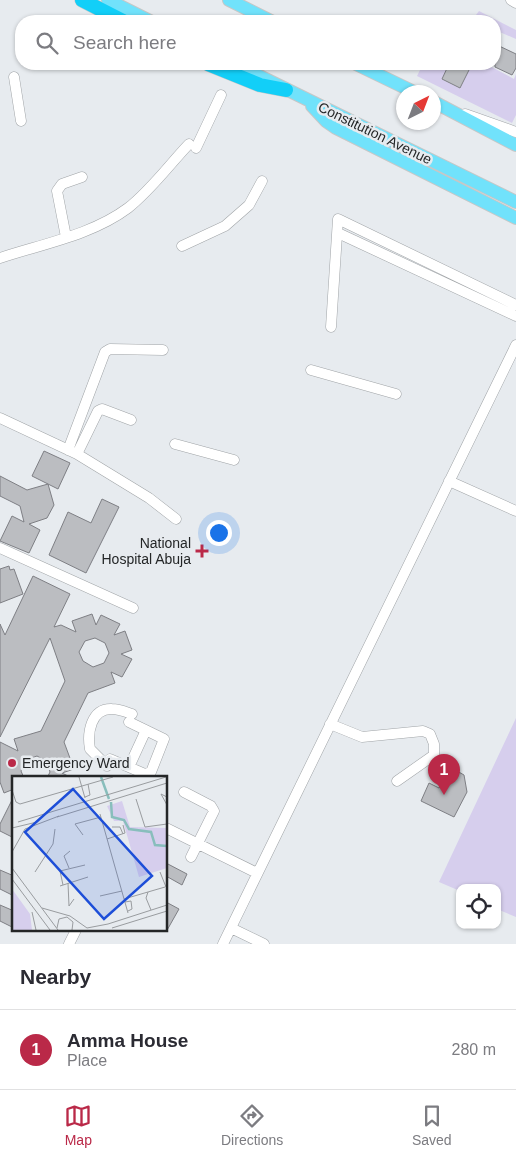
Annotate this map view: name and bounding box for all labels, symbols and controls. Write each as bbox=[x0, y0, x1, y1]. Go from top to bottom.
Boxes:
search box bbox=[15, 15, 501, 70]
icon: search bbox=[33, 29, 61, 57]
text: Search here bbox=[73, 32, 177, 53]
north arrow bbox=[396, 85, 441, 130]
street label: Constitution Avenue bbox=[316, 99, 435, 168]
your location bbox=[206, 520, 232, 546]
place label: National Hospital Abuja bbox=[101, 535, 191, 567]
marker: National Hospital Abuja bbox=[195, 544, 209, 558]
pin: 1 bbox=[428, 754, 460, 795]
place label: Emergency Ward bbox=[22, 755, 130, 771]
marker: Emergency Ward bbox=[6, 757, 18, 769]
inset map bbox=[12, 776, 168, 932]
map controls bbox=[456, 884, 501, 929]
button: locate bbox=[456, 884, 501, 929]
text: Nearby bbox=[20, 965, 91, 988]
text: Amma House bbox=[67, 1030, 188, 1051]
text: 1 bbox=[32, 1041, 40, 1058]
text: 280 m bbox=[452, 1041, 496, 1058]
text: Place bbox=[67, 1052, 107, 1069]
tab: Map bbox=[64, 1102, 92, 1148]
tab: Directions bbox=[221, 1102, 283, 1148]
tab: Saved bbox=[412, 1102, 452, 1148]

